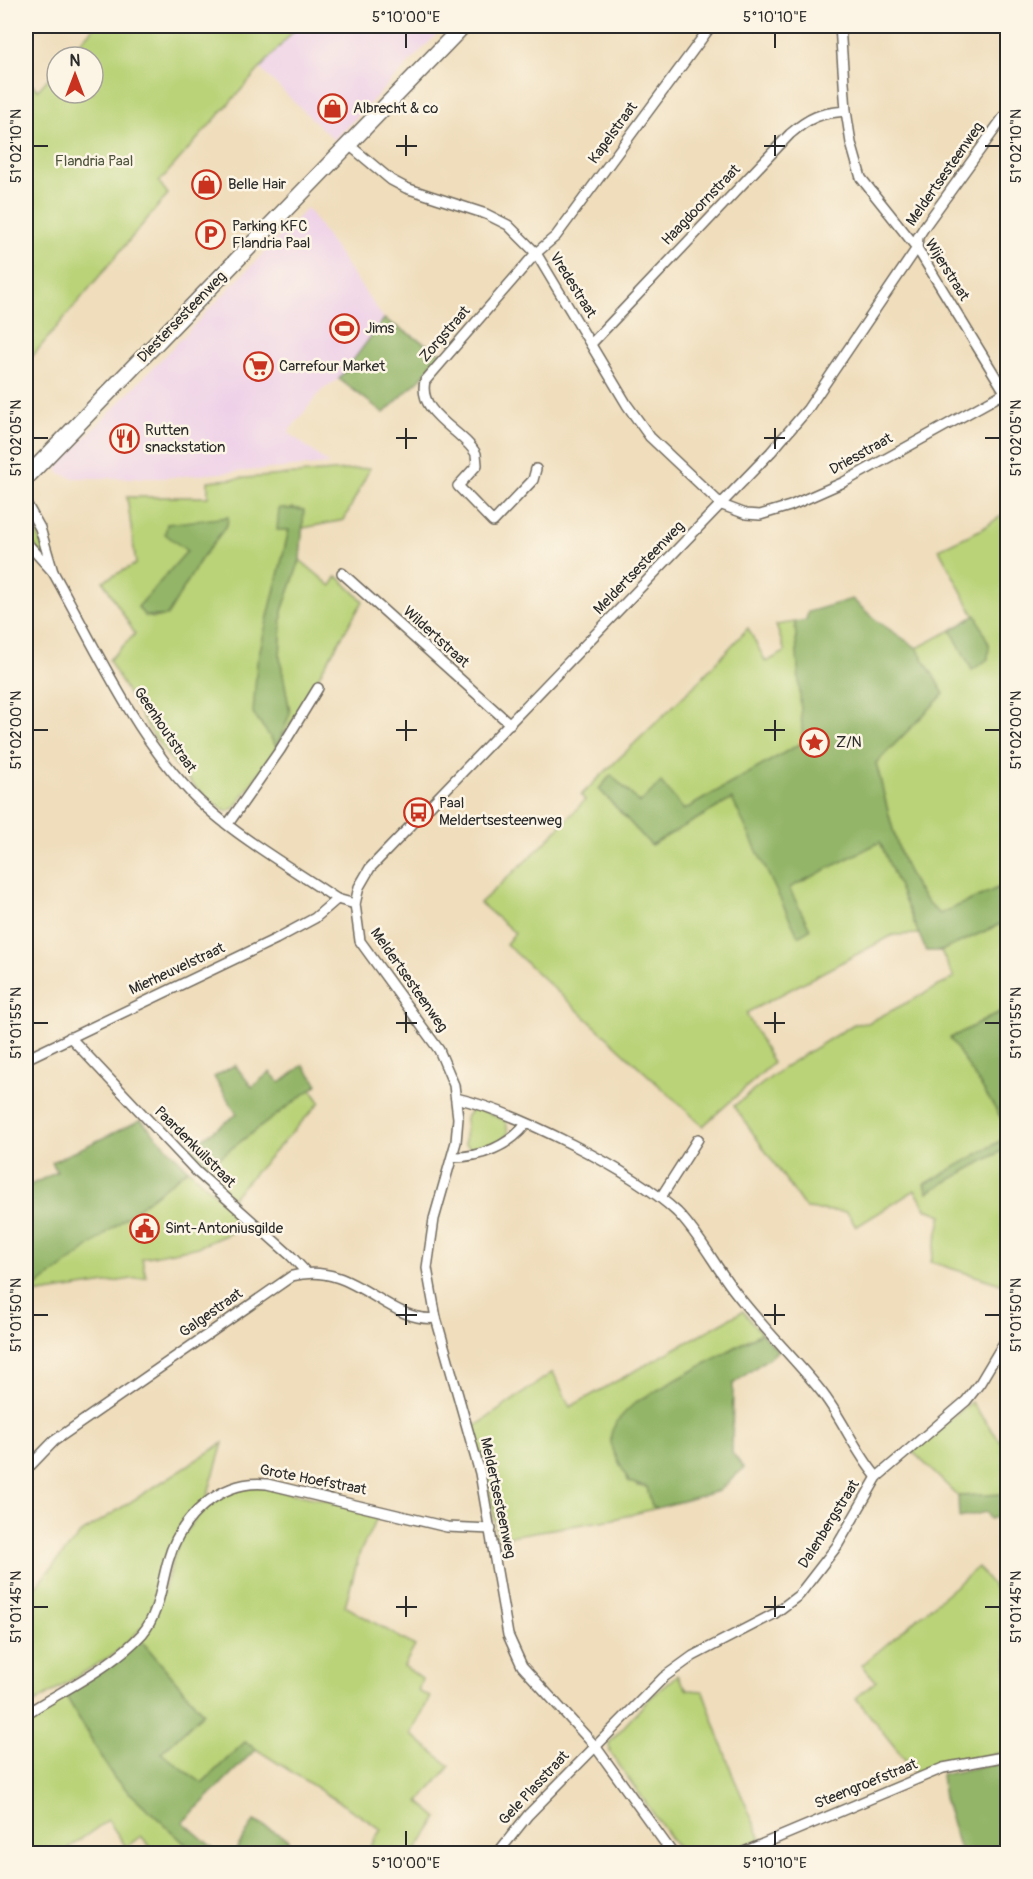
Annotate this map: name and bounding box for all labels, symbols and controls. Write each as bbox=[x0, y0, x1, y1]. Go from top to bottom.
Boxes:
text: 5°10'00"E bbox=[372, 8, 440, 27]
text: 5°10'10"E bbox=[743, 8, 807, 27]
north arrow bbox=[45, 45, 105, 105]
text: N bbox=[70, 51, 81, 71]
shop icon: Albrecht & co bbox=[316, 92, 348, 124]
street label: Kapelstraat bbox=[584, 98, 642, 168]
place label: Albrecht & co bbox=[353, 99, 438, 118]
text: 51°02'10"N bbox=[7, 109, 26, 183]
text: 51°02'10"N bbox=[1007, 109, 1026, 183]
street label: Meldertsesteenweg bbox=[902, 118, 988, 230]
park label: Flandria Paal bbox=[55, 152, 133, 171]
street label: Haagdoornstraat bbox=[658, 160, 745, 249]
shop icon: Belle Hair bbox=[191, 168, 223, 200]
place label: Belle Hair bbox=[228, 175, 287, 194]
place label: Parking KFC Flandria Paal bbox=[232, 217, 310, 253]
parking icon: Parking KFC Flandria Paal bbox=[195, 219, 227, 251]
street label: Wijerstraat bbox=[920, 235, 974, 305]
street label: Vredestraat bbox=[545, 249, 601, 322]
street label: Diestersesteenweg bbox=[134, 267, 230, 367]
street label: Zorgstraat bbox=[415, 301, 475, 366]
sports icon: Jims bbox=[328, 312, 360, 344]
place label: Jims bbox=[365, 319, 395, 338]
supermarket icon: Carrefour Market bbox=[242, 350, 274, 382]
place label: Carrefour Market bbox=[279, 357, 386, 376]
text: 51°02'05"N bbox=[7, 400, 26, 476]
text: 51°02'05"N bbox=[1007, 400, 1026, 476]
place label: Rutten snackstation bbox=[145, 421, 225, 457]
restaurant icon: Rutten snackstation bbox=[108, 423, 140, 455]
street label: Driesstraat bbox=[826, 428, 897, 479]
street label: Meldertsesteenweg bbox=[589, 517, 689, 619]
street label: Wildertstraat bbox=[399, 602, 474, 672]
street label: Geenhoutstraat bbox=[129, 684, 201, 777]
text: 51°02'00"N bbox=[7, 691, 26, 769]
text: 51°02'00"N bbox=[1007, 691, 1026, 769]
place icon: Z/N bbox=[799, 726, 831, 758]
place label: Z/N bbox=[836, 733, 862, 752]
place label: Paal Meldertsesteenweg bbox=[439, 794, 562, 830]
bus stop icon: Paal Meldertsesteenweg bbox=[402, 796, 434, 828]
street label: Meldertsesteenweg bbox=[366, 924, 452, 1036]
street label: Mierheuvelstraat bbox=[126, 938, 229, 999]
text: 51°01'55"N bbox=[7, 987, 26, 1059]
text: 51°01'55"N bbox=[1007, 987, 1026, 1059]
street label: Paardenkuilstraat bbox=[150, 1102, 240, 1192]
public building icon: Sint-Antoniusgilde bbox=[128, 1212, 160, 1244]
place label: Sint-Antoniusgilde bbox=[165, 1219, 284, 1238]
text: 51°01'50"N bbox=[7, 1278, 26, 1352]
text: 51°01'50"N bbox=[1007, 1278, 1026, 1352]
street label: Galgestraat bbox=[176, 1284, 247, 1342]
street label: Meldertsesteenweg bbox=[476, 1436, 520, 1560]
street label: Grote Hoefstraat bbox=[258, 1460, 369, 1500]
street label: Dalenbergstraat bbox=[794, 1475, 864, 1572]
text: 51°01'45"N bbox=[7, 1571, 26, 1643]
text: 51°01'45"N bbox=[1007, 1571, 1026, 1643]
street label: Gele Plasstraat bbox=[495, 1746, 574, 1829]
street label: Steengroefstraat bbox=[812, 1754, 921, 1813]
text: 5°10'00"E bbox=[372, 1854, 440, 1873]
text: 5°10'10"E bbox=[743, 1854, 807, 1873]

